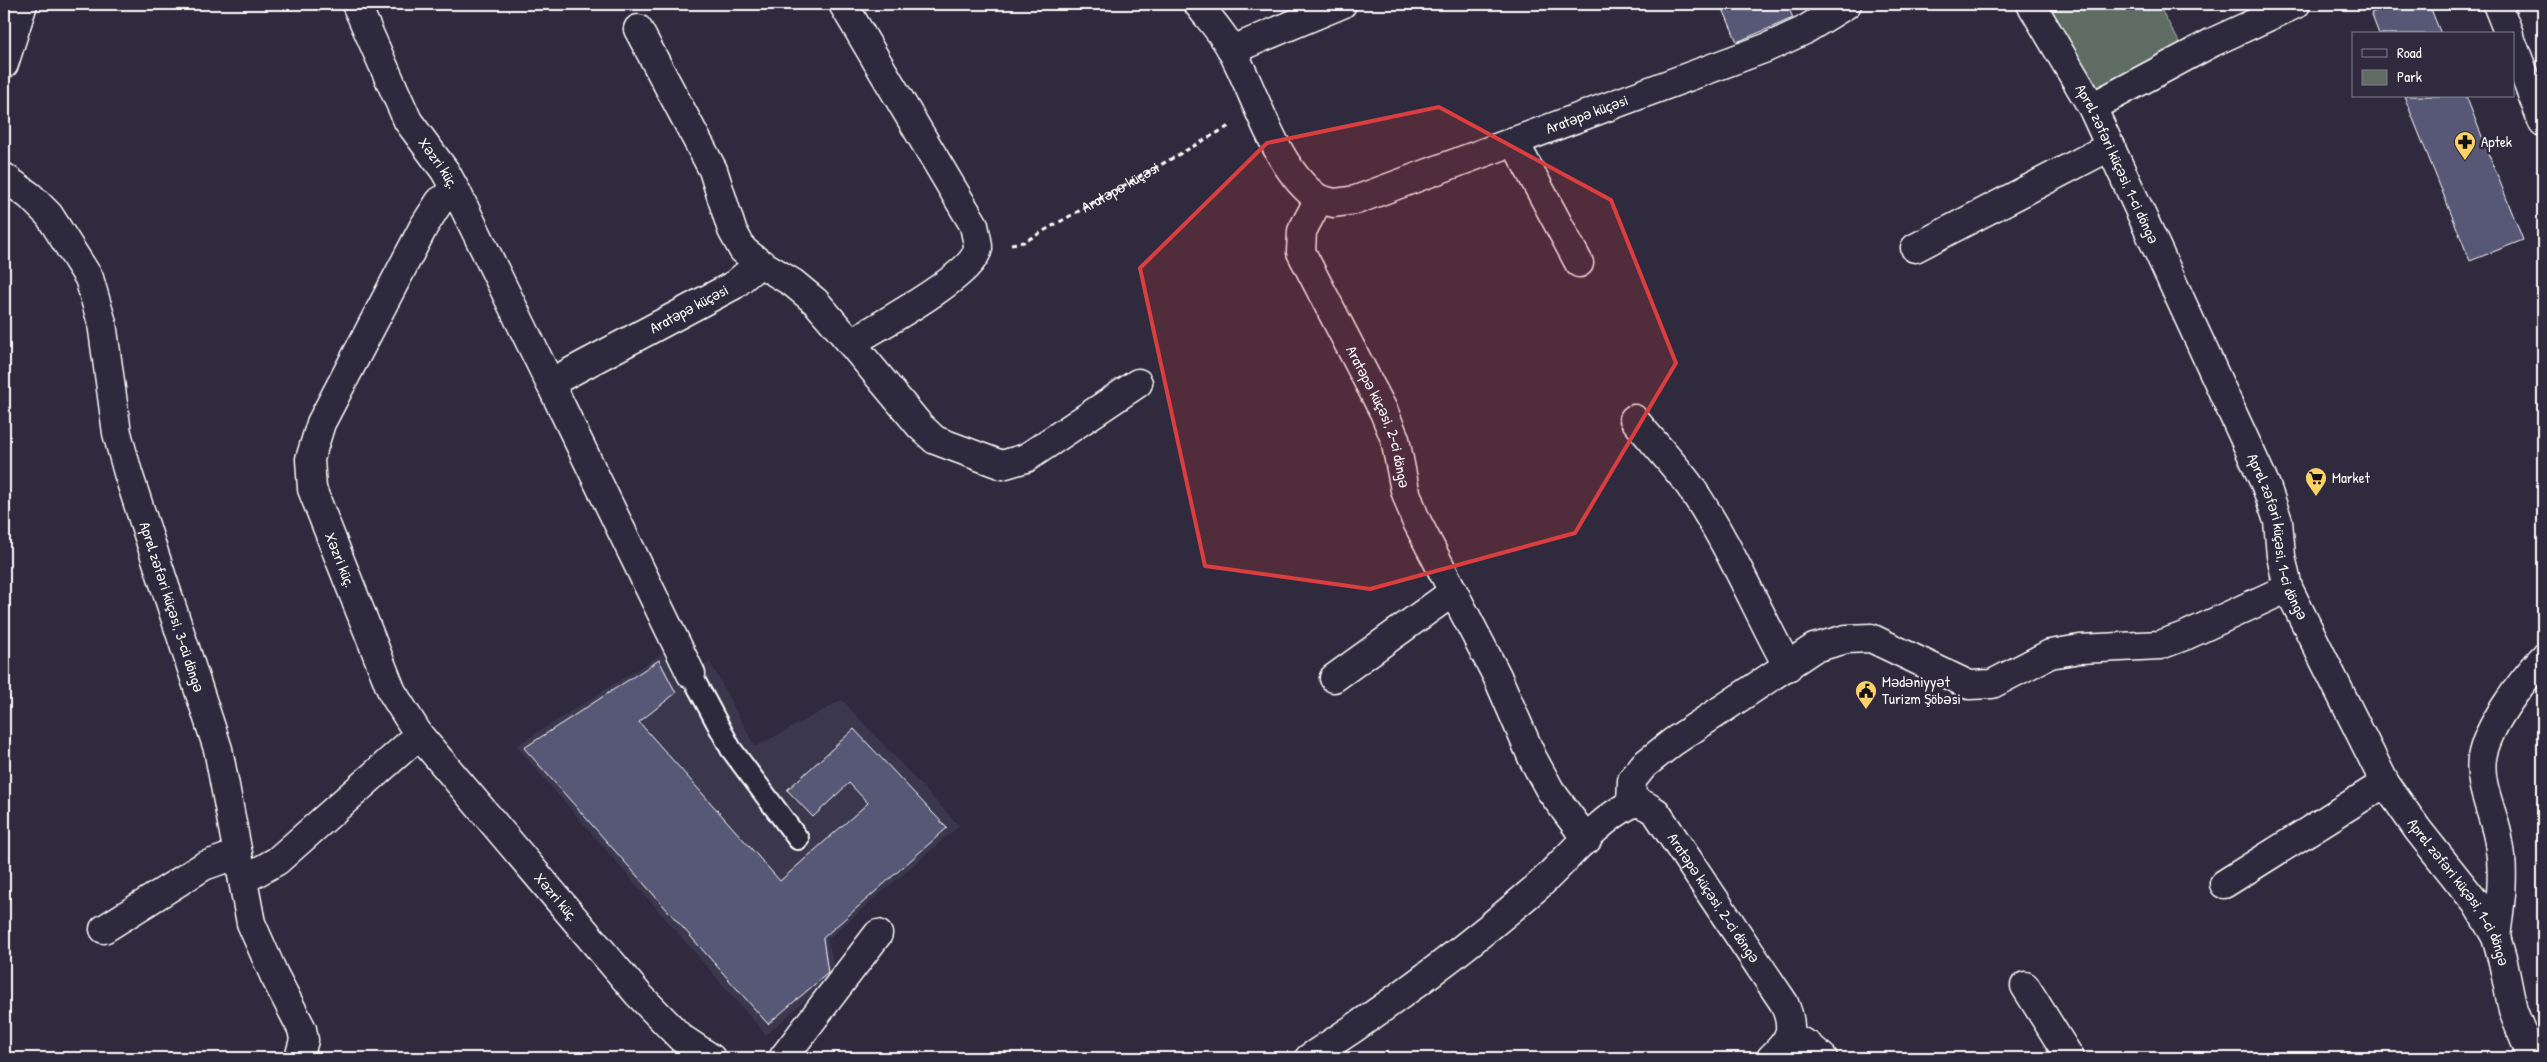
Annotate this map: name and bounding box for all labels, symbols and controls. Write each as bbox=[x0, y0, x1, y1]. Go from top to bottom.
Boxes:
legend bbox=[2352, 32, 2514, 98]
text: Road bbox=[2397, 42, 2422, 63]
text: Park bbox=[2397, 66, 2422, 87]
street label: Aprel zəfəri küçəsi, 1-ci döngə bbox=[2071, 80, 2164, 247]
street label: Aratəpə küçəsi bbox=[1543, 89, 1631, 139]
pharmacy icon: Aptek bbox=[2453, 130, 2477, 161]
place label: Aptek bbox=[2481, 131, 2512, 152]
street label: Xəzri küç. bbox=[414, 133, 464, 192]
street label: Aratəpə küçəsi bbox=[1078, 157, 1163, 217]
street label: Aratəpə küçəsi bbox=[646, 279, 732, 338]
street label: Aratəpə küçəsi, 2-ci döngə bbox=[1341, 342, 1415, 490]
street label: Aprel zəfəri küçəsi, 1-ci döngə bbox=[2242, 450, 2313, 623]
supermarket icon: Market bbox=[2304, 466, 2328, 497]
place label: Market bbox=[2332, 467, 2371, 488]
street label: Aprel zəfəri küçəsi, 3-cü döngə bbox=[135, 519, 210, 695]
street label: Xəzri küç. bbox=[320, 529, 361, 590]
place label: Mədəniyyət Turizm Şöbəsi bbox=[1882, 671, 1961, 709]
public building icon: Mədəniyyət Turizm Şöbəsi bbox=[1854, 679, 1878, 710]
street label: Aprel zəfəri küçəsi, 1-ci döngə bbox=[2403, 814, 2515, 968]
street label: Aratəpə küçəsi, 2-ci döngə bbox=[1663, 829, 1765, 967]
street label: Xəzri küç. bbox=[530, 868, 583, 926]

